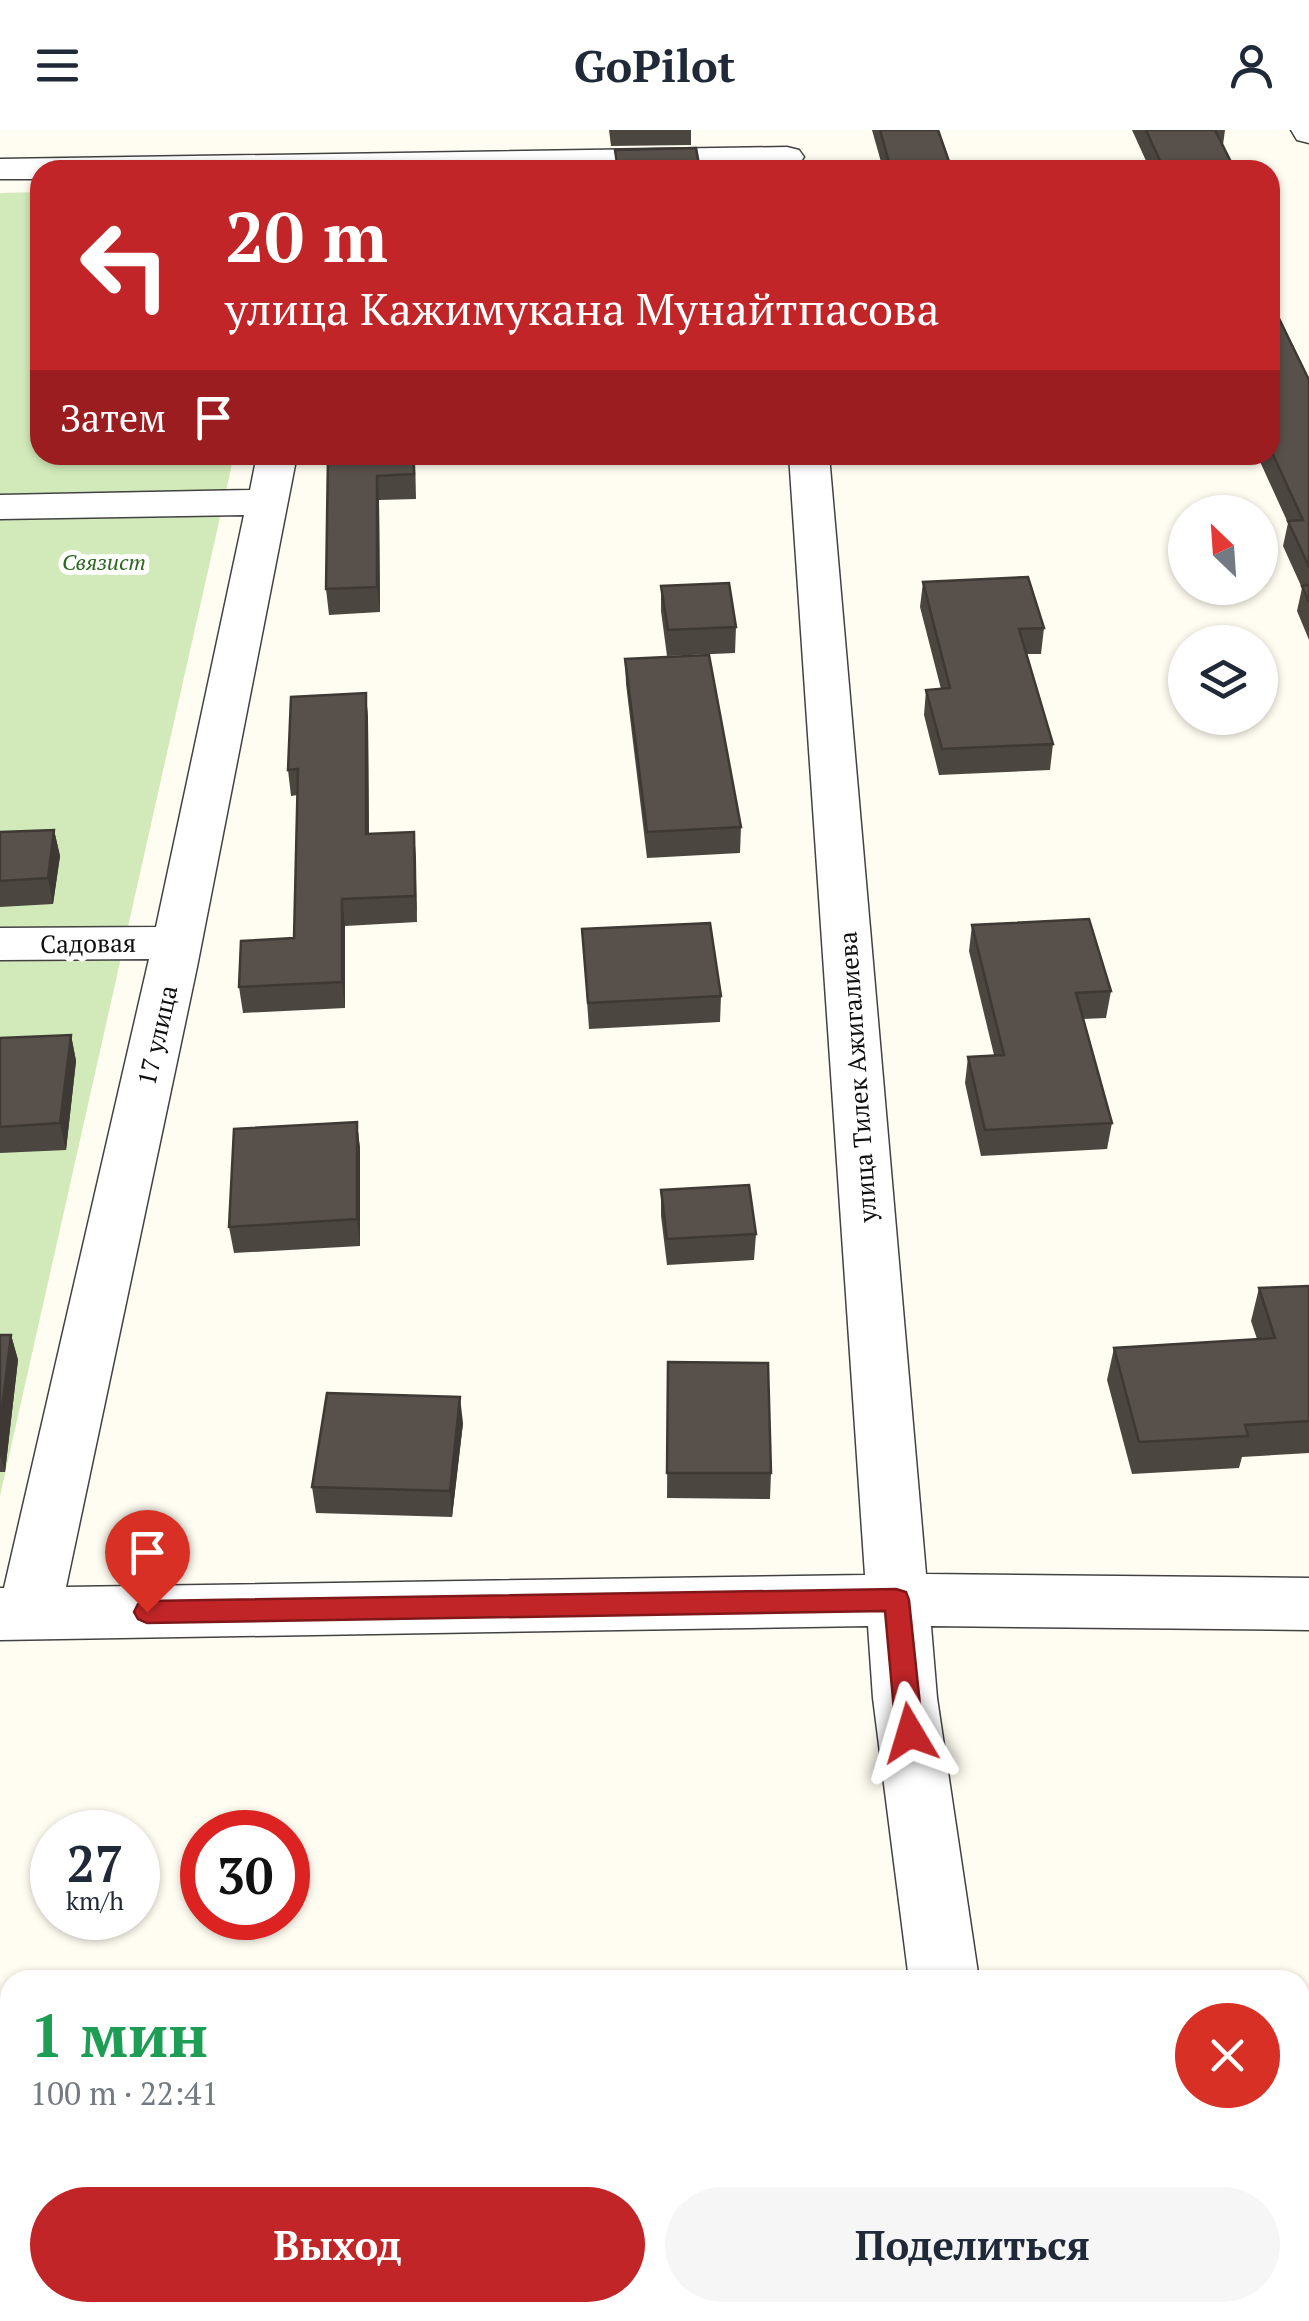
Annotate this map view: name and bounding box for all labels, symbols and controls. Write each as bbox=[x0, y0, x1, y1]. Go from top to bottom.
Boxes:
text: GoPilot bbox=[574, 35, 735, 95]
icon: menu bbox=[30, 38, 85, 93]
icon: person bbox=[1224, 38, 1279, 93]
text: 20 m bbox=[225, 189, 388, 282]
icon: left bbox=[60, 200, 190, 330]
text: улица Кажимукана Мунайтпасова bbox=[225, 278, 939, 338]
icon: arrive bbox=[186, 390, 241, 445]
text: Затем bbox=[60, 393, 166, 443]
north arrow bbox=[1168, 495, 1278, 605]
map controls bbox=[1168, 495, 1278, 735]
park label: Связист bbox=[62, 547, 146, 576]
button: layers bbox=[1168, 625, 1278, 735]
street label: Садовая bbox=[40, 926, 136, 960]
street label: улица Тилек Ажигалиева bbox=[830, 930, 884, 1224]
street label: 17 улица bbox=[129, 981, 185, 1088]
pin bbox=[105, 1510, 190, 1613]
icon: arrive bbox=[120, 1525, 175, 1580]
position arrow bbox=[858, 1681, 962, 1785]
speed limit sign: 30 bbox=[180, 1810, 310, 1940]
text: 27 bbox=[67, 1830, 123, 1896]
text: km/h bbox=[66, 1884, 124, 1917]
text: 1 мин bbox=[30, 1995, 208, 2074]
button: close bbox=[1175, 2003, 1280, 2108]
text: 100 m · 22:41 bbox=[30, 2072, 218, 2114]
button: Выход bbox=[30, 2187, 645, 2302]
button: Поделиться bbox=[665, 2187, 1280, 2302]

